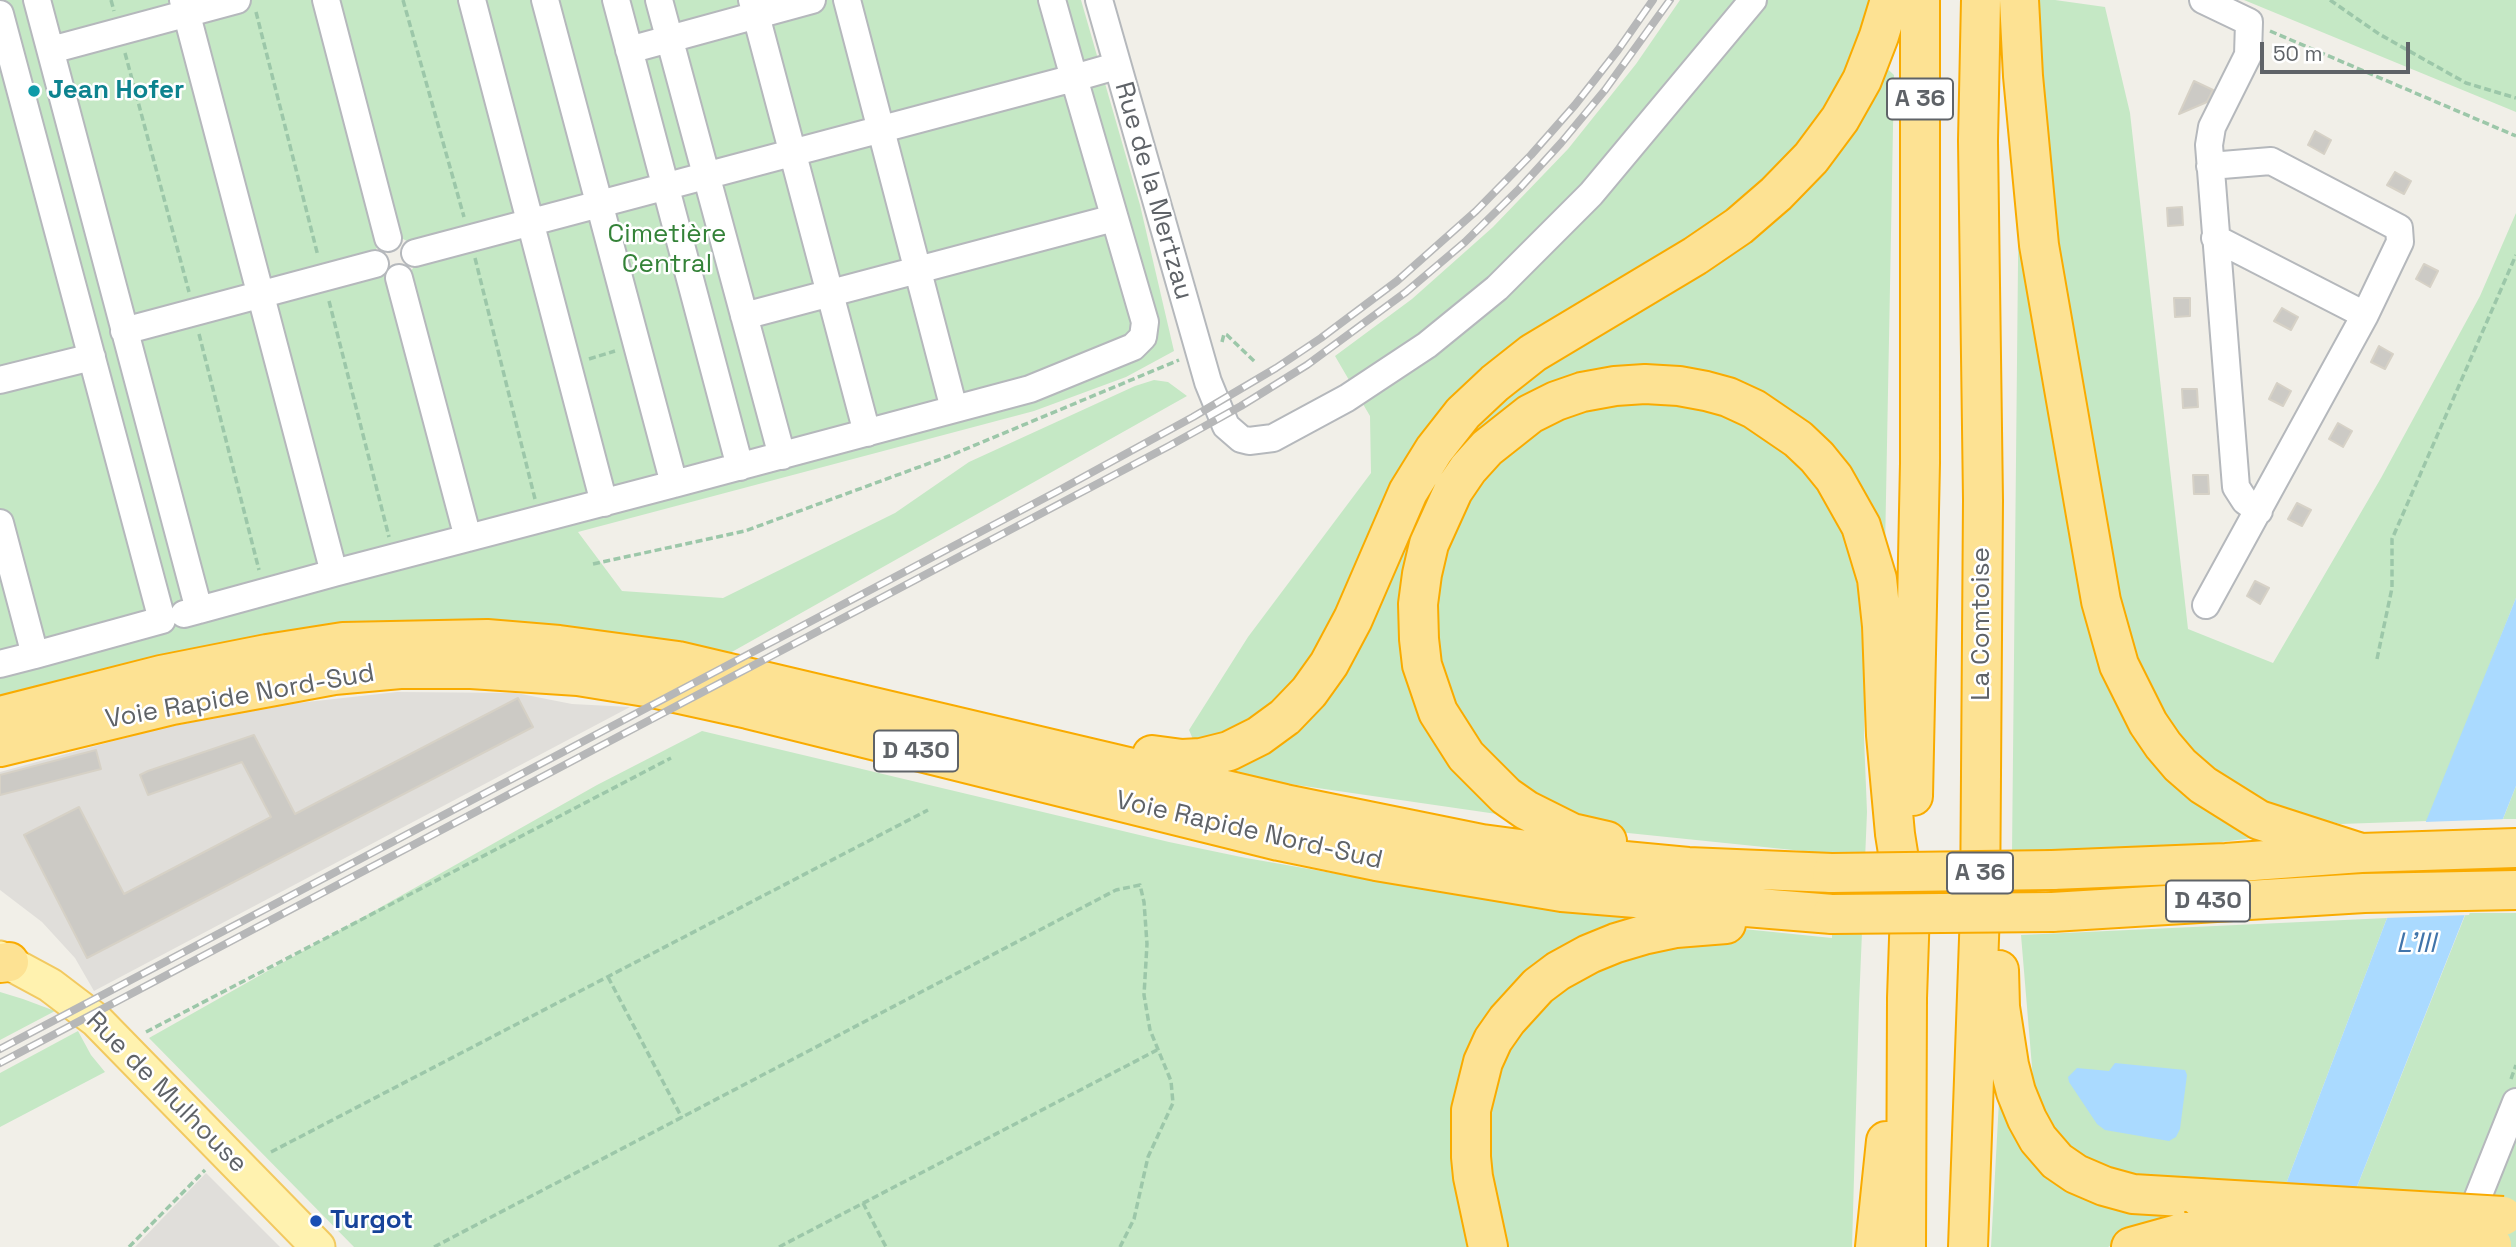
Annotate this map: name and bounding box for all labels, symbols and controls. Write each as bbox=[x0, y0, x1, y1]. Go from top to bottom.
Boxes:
scale bar bbox=[2264, 28, 2414, 72]
text: 50 m bbox=[2273, 40, 2323, 67]
place label: Jean Hofer bbox=[48, 75, 184, 107]
road number: A 36 bbox=[1887, 78, 1953, 119]
street label: Rue de la Mertzau bbox=[1107, 79, 1199, 303]
marker: Jean Hofer bbox=[26, 83, 42, 99]
park label: Cimetière Central bbox=[608, 219, 726, 280]
street label: La Comtoise bbox=[1966, 547, 1998, 701]
street label: Voie Rapide Nord-Sud bbox=[103, 658, 377, 736]
road number: D 430 bbox=[874, 730, 958, 772]
street label: Voie Rapide Nord-Sud bbox=[1113, 785, 1385, 877]
road number: A 36 bbox=[1947, 852, 2013, 894]
road number: D 430 bbox=[2166, 880, 2250, 922]
water label: L'Ill bbox=[2396, 927, 2436, 961]
street label: Rue de Mulhouse bbox=[79, 1006, 253, 1180]
place label: Turgot bbox=[330, 1205, 413, 1237]
marker: Turgot bbox=[308, 1213, 324, 1229]

